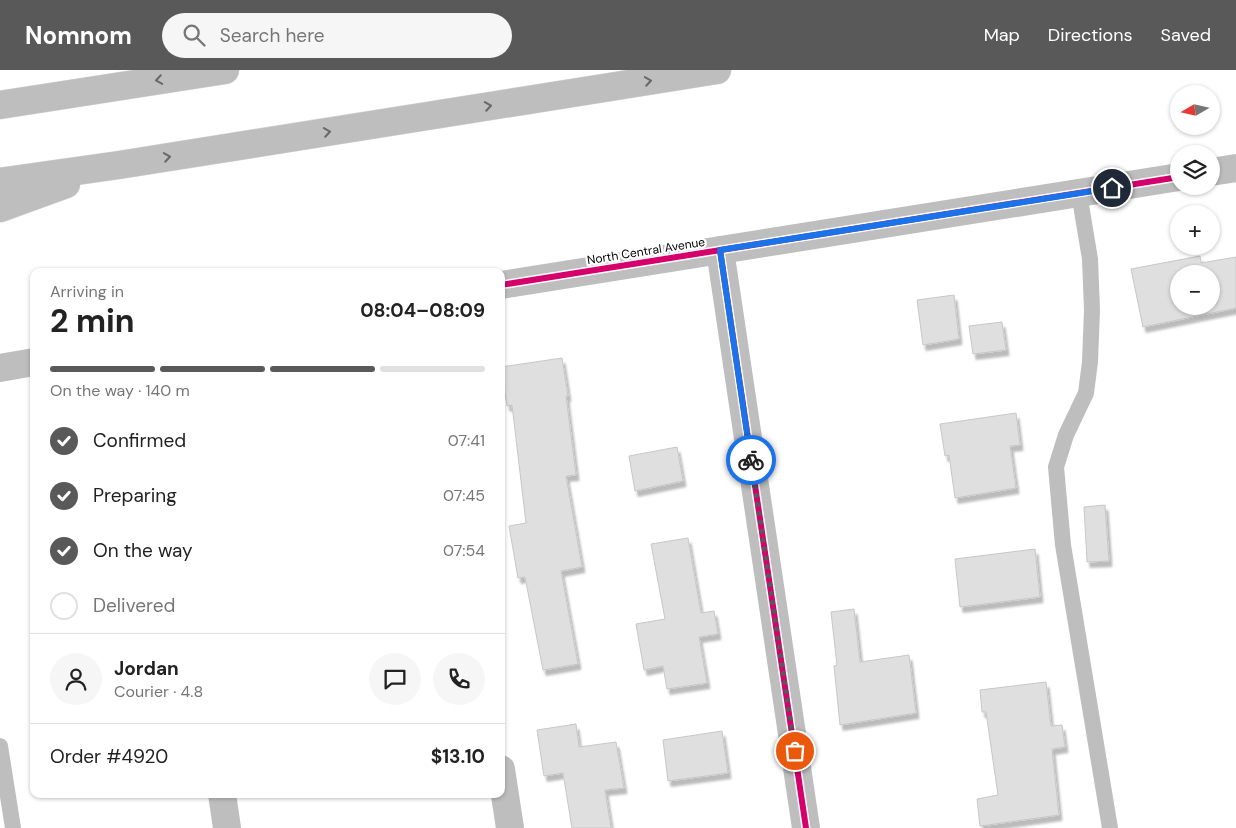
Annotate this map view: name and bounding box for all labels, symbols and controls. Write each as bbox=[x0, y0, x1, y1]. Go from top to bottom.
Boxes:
search box bbox=[162, 13, 512, 58]
text: Nomnom bbox=[25, 20, 132, 51]
icon: search bbox=[180, 21, 208, 49]
text: Search here bbox=[220, 23, 325, 48]
text: Map bbox=[984, 23, 1020, 47]
text: Directions bbox=[1048, 23, 1133, 47]
text: Saved bbox=[1161, 23, 1211, 47]
one-way arrow bbox=[155, 75, 164, 85]
one-way arrow bbox=[644, 76, 653, 86]
north arrow bbox=[1170, 85, 1220, 135]
map controls bbox=[1170, 85, 1220, 315]
one-way arrow bbox=[483, 102, 492, 112]
one-way arrow bbox=[323, 127, 332, 137]
button: layers bbox=[1170, 145, 1220, 195]
one-way arrow bbox=[163, 153, 171, 163]
pin bbox=[1091, 167, 1133, 209]
icon: home bbox=[1098, 174, 1126, 202]
button: + bbox=[1170, 205, 1220, 255]
street label: North Central Avenue bbox=[586, 234, 706, 268]
button: − bbox=[1170, 265, 1220, 315]
text: Arriving in bbox=[50, 281, 124, 302]
text: 08:04–08:09 bbox=[360, 298, 485, 323]
text: 2 min bbox=[50, 300, 135, 342]
text: On the way · 140 m bbox=[50, 380, 190, 401]
icon: check bbox=[50, 427, 78, 455]
text: Confirmed bbox=[93, 428, 186, 453]
text: 07:41 bbox=[448, 430, 485, 451]
courier bbox=[726, 435, 776, 485]
icon: bike bbox=[737, 446, 765, 474]
icon: check bbox=[50, 482, 78, 510]
text: Preparing bbox=[93, 483, 177, 508]
text: 07:45 bbox=[443, 485, 485, 506]
icon: check bbox=[50, 537, 78, 565]
text: On the way bbox=[93, 538, 193, 563]
text: 07:54 bbox=[443, 540, 485, 561]
text: Delivered bbox=[93, 593, 175, 618]
button: person bbox=[50, 653, 102, 705]
button: chat bbox=[369, 653, 421, 705]
button: phone bbox=[433, 653, 485, 705]
text: Jordan bbox=[114, 656, 179, 681]
text: Courier · 4.8 bbox=[114, 681, 203, 702]
pin bbox=[774, 730, 816, 772]
icon: bag bbox=[781, 737, 809, 765]
text: Order #4920 bbox=[50, 744, 168, 769]
text: $13.10 bbox=[431, 744, 485, 769]

